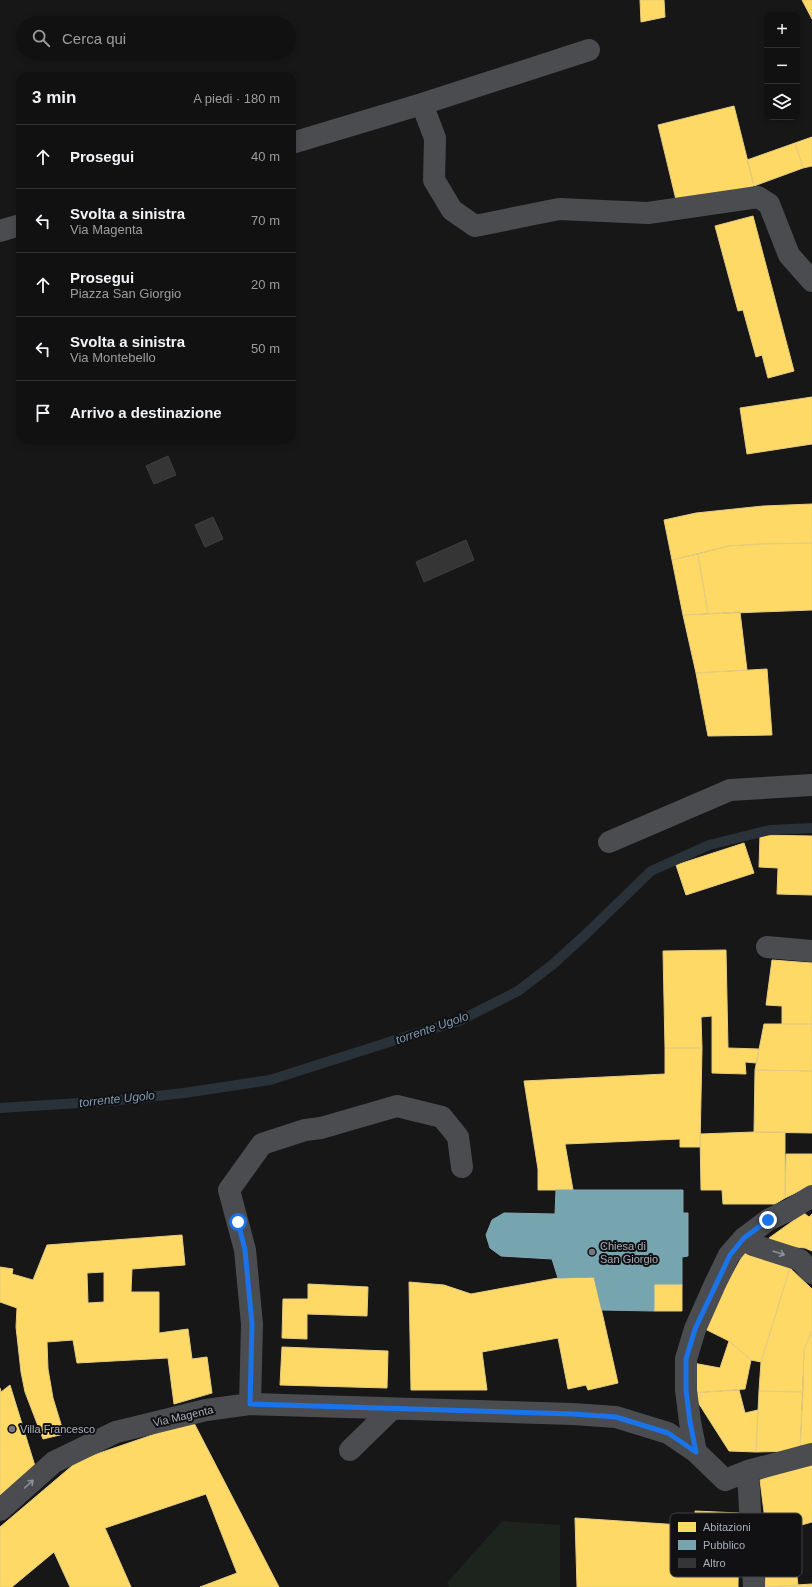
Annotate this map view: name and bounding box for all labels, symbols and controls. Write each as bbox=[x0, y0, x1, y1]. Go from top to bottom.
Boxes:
map controls bbox=[764, 12, 800, 120]
button: + bbox=[764, 12, 800, 48]
search box bbox=[16, 16, 296, 60]
icon: search bbox=[30, 27, 52, 49]
text: Cerca qui bbox=[62, 30, 126, 47]
button: − bbox=[764, 48, 800, 84]
button: layers bbox=[764, 84, 800, 120]
text: 3 min bbox=[32, 88, 76, 107]
text: A piedi · 180 m bbox=[193, 91, 280, 106]
icon: ahead bbox=[32, 146, 54, 168]
text: Prosegui bbox=[70, 148, 134, 165]
text: 40 m bbox=[251, 149, 280, 164]
text: Svolta a sinistra bbox=[70, 205, 185, 222]
icon: left bbox=[32, 210, 54, 232]
text: 70 m bbox=[251, 213, 280, 228]
text: Via Magenta bbox=[70, 222, 143, 237]
text: Prosegui bbox=[70, 269, 134, 286]
icon: ahead bbox=[32, 274, 54, 296]
text: 20 m bbox=[251, 277, 280, 292]
text: Piazza San Giorgio bbox=[70, 286, 181, 301]
text: Svolta a sinistra bbox=[70, 333, 185, 350]
icon: left bbox=[32, 338, 54, 360]
text: 50 m bbox=[251, 341, 280, 356]
text: Via Montebello bbox=[70, 350, 156, 365]
icon: arrive bbox=[32, 402, 54, 424]
text: Arrivo a destinazione bbox=[70, 404, 222, 421]
water label: torrente Ugolo bbox=[394, 1009, 471, 1047]
water label: torrente Ugolo bbox=[78, 1088, 156, 1110]
route end bbox=[759, 1211, 777, 1229]
route start bbox=[229, 1213, 247, 1231]
place label: Chiesa di San Giorgio bbox=[600, 1240, 658, 1265]
marker: Chiesa di San Giorgio bbox=[587, 1247, 597, 1257]
one-way arrow bbox=[772, 1250, 785, 1257]
street label: Via Magenta bbox=[152, 1403, 215, 1429]
place label: Villa Francesco bbox=[20, 1423, 95, 1435]
marker: Villa Francesco bbox=[7, 1424, 17, 1434]
one-way arrow bbox=[24, 1479, 34, 1489]
legend bbox=[670, 1513, 802, 1577]
text: Abitazioni bbox=[703, 1521, 751, 1533]
text: Pubblico bbox=[703, 1539, 745, 1551]
text: Altro bbox=[703, 1557, 726, 1569]

